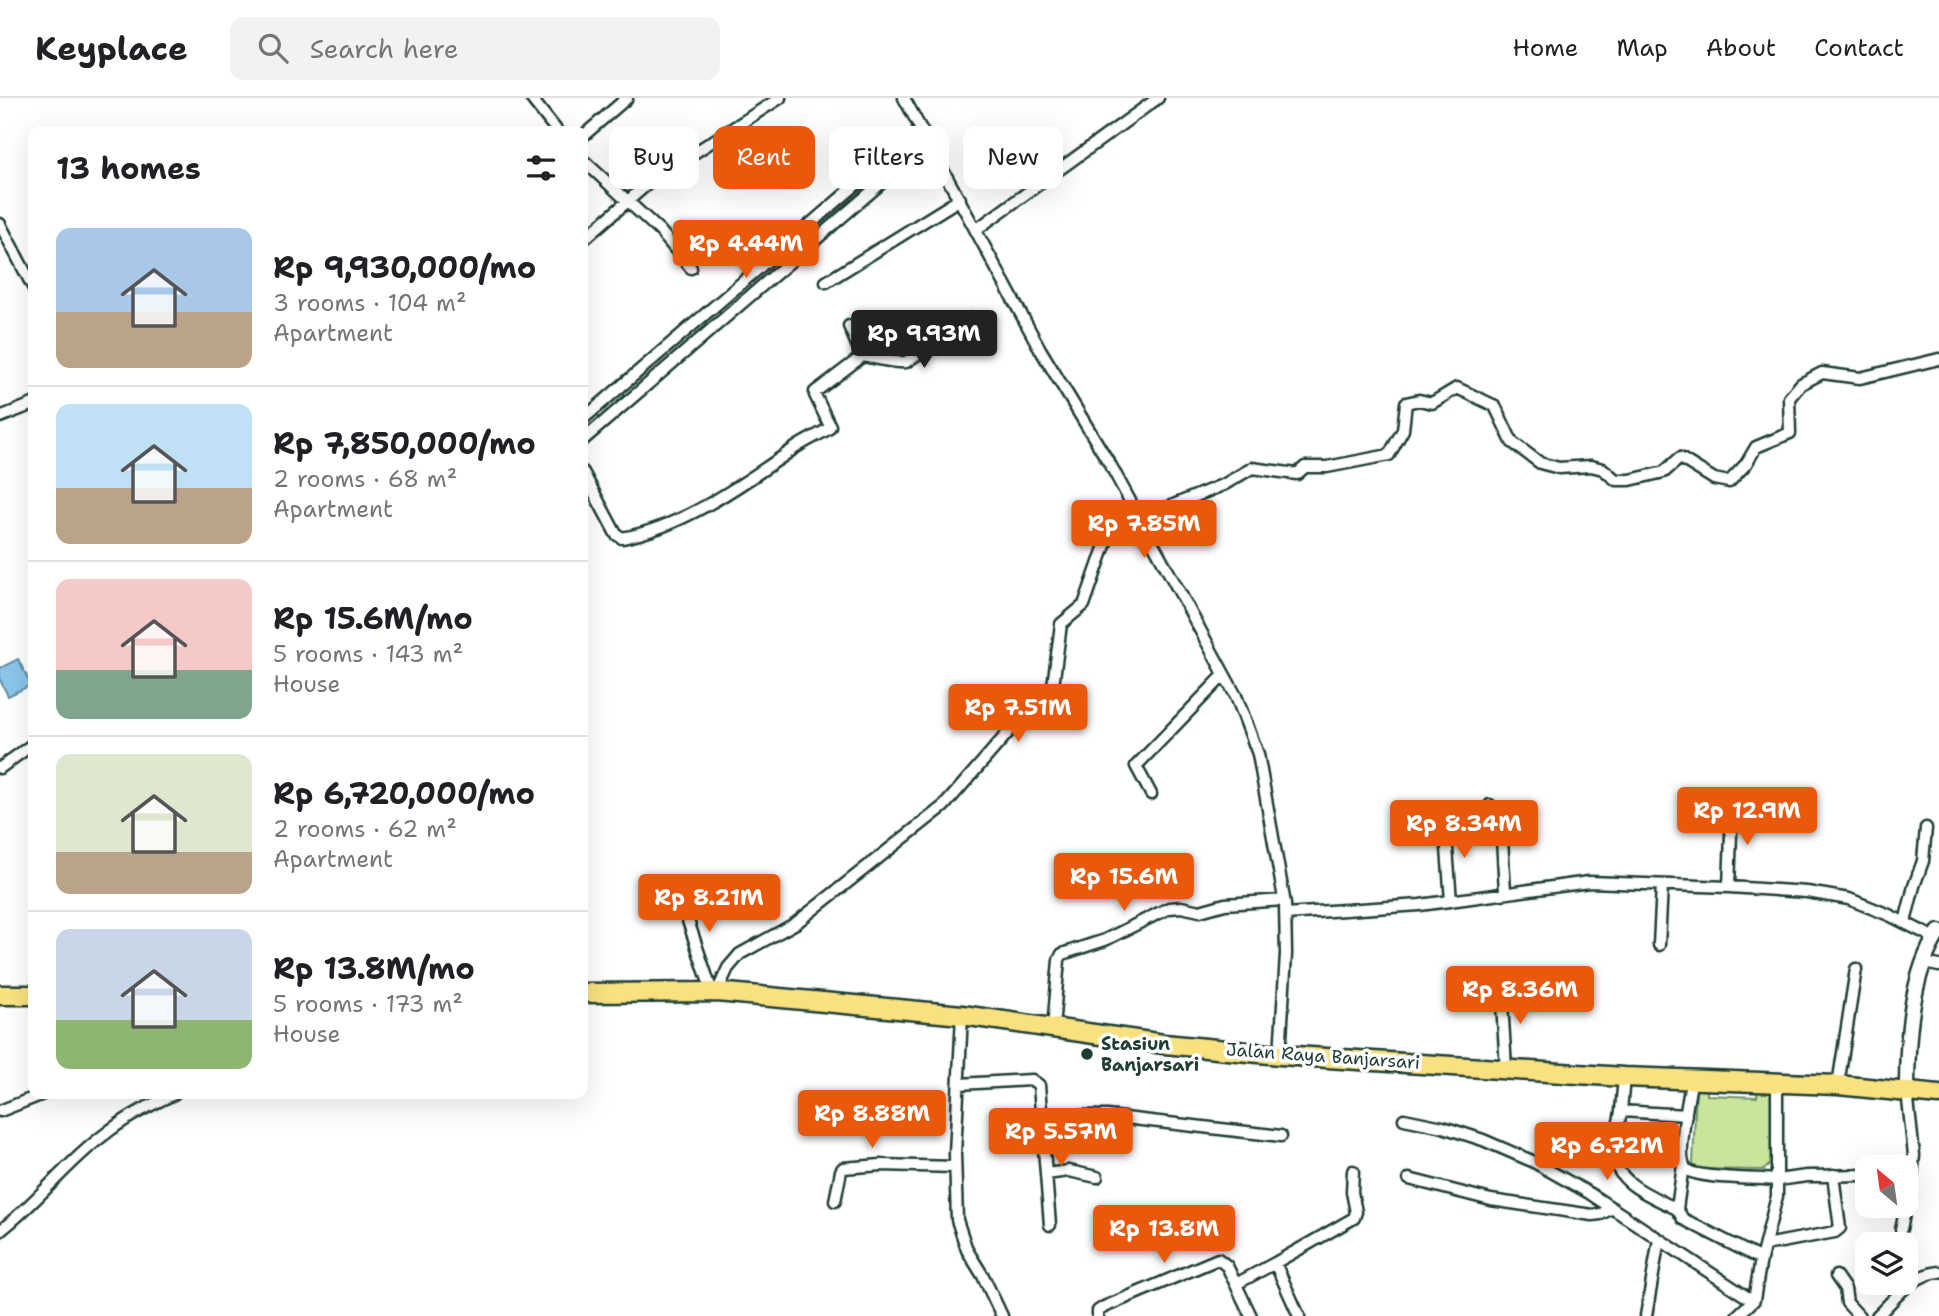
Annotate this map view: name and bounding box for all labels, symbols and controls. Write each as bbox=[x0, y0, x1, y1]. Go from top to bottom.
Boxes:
search box bbox=[230, 17, 720, 80]
text: Keyplace bbox=[35, 26, 188, 71]
icon: search bbox=[254, 29, 292, 67]
text: Search here bbox=[310, 31, 458, 66]
text: Home bbox=[1512, 32, 1578, 64]
text: Map bbox=[1616, 32, 1668, 64]
text: About bbox=[1706, 32, 1776, 64]
text: Contact bbox=[1814, 32, 1904, 64]
chip: Buy bbox=[609, 126, 699, 189]
chip: Rent bbox=[713, 126, 815, 189]
chip: Filters bbox=[829, 126, 949, 189]
chip: New bbox=[963, 126, 1063, 189]
text: 13 homes bbox=[56, 148, 201, 189]
icon: filters bbox=[522, 149, 560, 187]
pin: Rp 4.44M bbox=[674, 220, 818, 280]
text: Rp 4.44M bbox=[689, 228, 803, 258]
text: Rp 9,930,000/mo bbox=[273, 247, 536, 288]
icon: home bbox=[112, 256, 196, 340]
text: 3 rooms · 104 m² bbox=[273, 288, 466, 318]
pin: Rp 9.93M bbox=[852, 310, 996, 370]
text: Apartment bbox=[273, 318, 393, 348]
text: Rp 9.93M bbox=[867, 318, 981, 348]
text: Rp 7,850,000/mo bbox=[273, 423, 536, 464]
icon: home bbox=[112, 432, 196, 516]
text: 2 rooms · 68 m² bbox=[273, 464, 457, 494]
text: Apartment bbox=[273, 494, 393, 524]
pin: Rp 7.85M bbox=[1072, 500, 1216, 560]
text: Rp 7.85M bbox=[1087, 508, 1201, 538]
text: Rp 15.6M/mo bbox=[273, 598, 473, 639]
icon: home bbox=[112, 607, 196, 691]
text: 5 rooms · 143 m² bbox=[273, 639, 463, 669]
text: House bbox=[273, 669, 341, 699]
pin: Rp 7.51M bbox=[946, 684, 1090, 744]
text: Rp 7.51M bbox=[964, 692, 1072, 722]
text: Rp 6,720,000/mo bbox=[273, 773, 535, 814]
icon: home bbox=[112, 782, 196, 866]
pin: Rp 12.9M bbox=[1675, 788, 1819, 847]
text: Rp 12.9M bbox=[1693, 795, 1801, 825]
pin: Rp 8.34M bbox=[1392, 800, 1536, 860]
text: Rp 8.34M bbox=[1406, 808, 1522, 838]
text: 2 rooms · 62 m² bbox=[273, 814, 457, 844]
text: Apartment bbox=[273, 844, 393, 874]
pin: Rp 15.6M bbox=[1052, 854, 1196, 913]
text: Rp 15.6M bbox=[1070, 861, 1178, 891]
pin: Rp 8.21M bbox=[637, 874, 781, 934]
text: Rp 8.21M bbox=[654, 882, 764, 912]
text: Rp 13.8M/mo bbox=[273, 948, 475, 989]
icon: home bbox=[112, 957, 196, 1041]
pin: Rp 8.36M bbox=[1448, 967, 1592, 1026]
text: Rp 8.36M bbox=[1462, 974, 1578, 1004]
text: 5 rooms · 173 m² bbox=[273, 989, 463, 1019]
text: House bbox=[273, 1019, 341, 1049]
place label: Stasiun Banjarsari bbox=[1101, 1032, 1199, 1077]
street label: Jalan Raya Banjarsari bbox=[1225, 1037, 1421, 1075]
marker: Stasiun Banjarsari bbox=[1079, 1046, 1095, 1062]
pin: Rp 8.88M bbox=[800, 1090, 944, 1150]
text: Rp 8.88M bbox=[814, 1098, 930, 1128]
pin: Rp 5.57M bbox=[989, 1108, 1133, 1168]
text: Rp 5.57M bbox=[1005, 1116, 1117, 1146]
pin: Rp 6.72M bbox=[1535, 1122, 1679, 1182]
text: Rp 6.72M bbox=[1551, 1130, 1663, 1160]
north arrow bbox=[1855, 1155, 1918, 1218]
map controls bbox=[1855, 1155, 1918, 1295]
pin: Rp 13.8M bbox=[1092, 1206, 1236, 1265]
text: Rp 13.8M bbox=[1109, 1213, 1219, 1243]
button: layers bbox=[1855, 1232, 1918, 1295]

